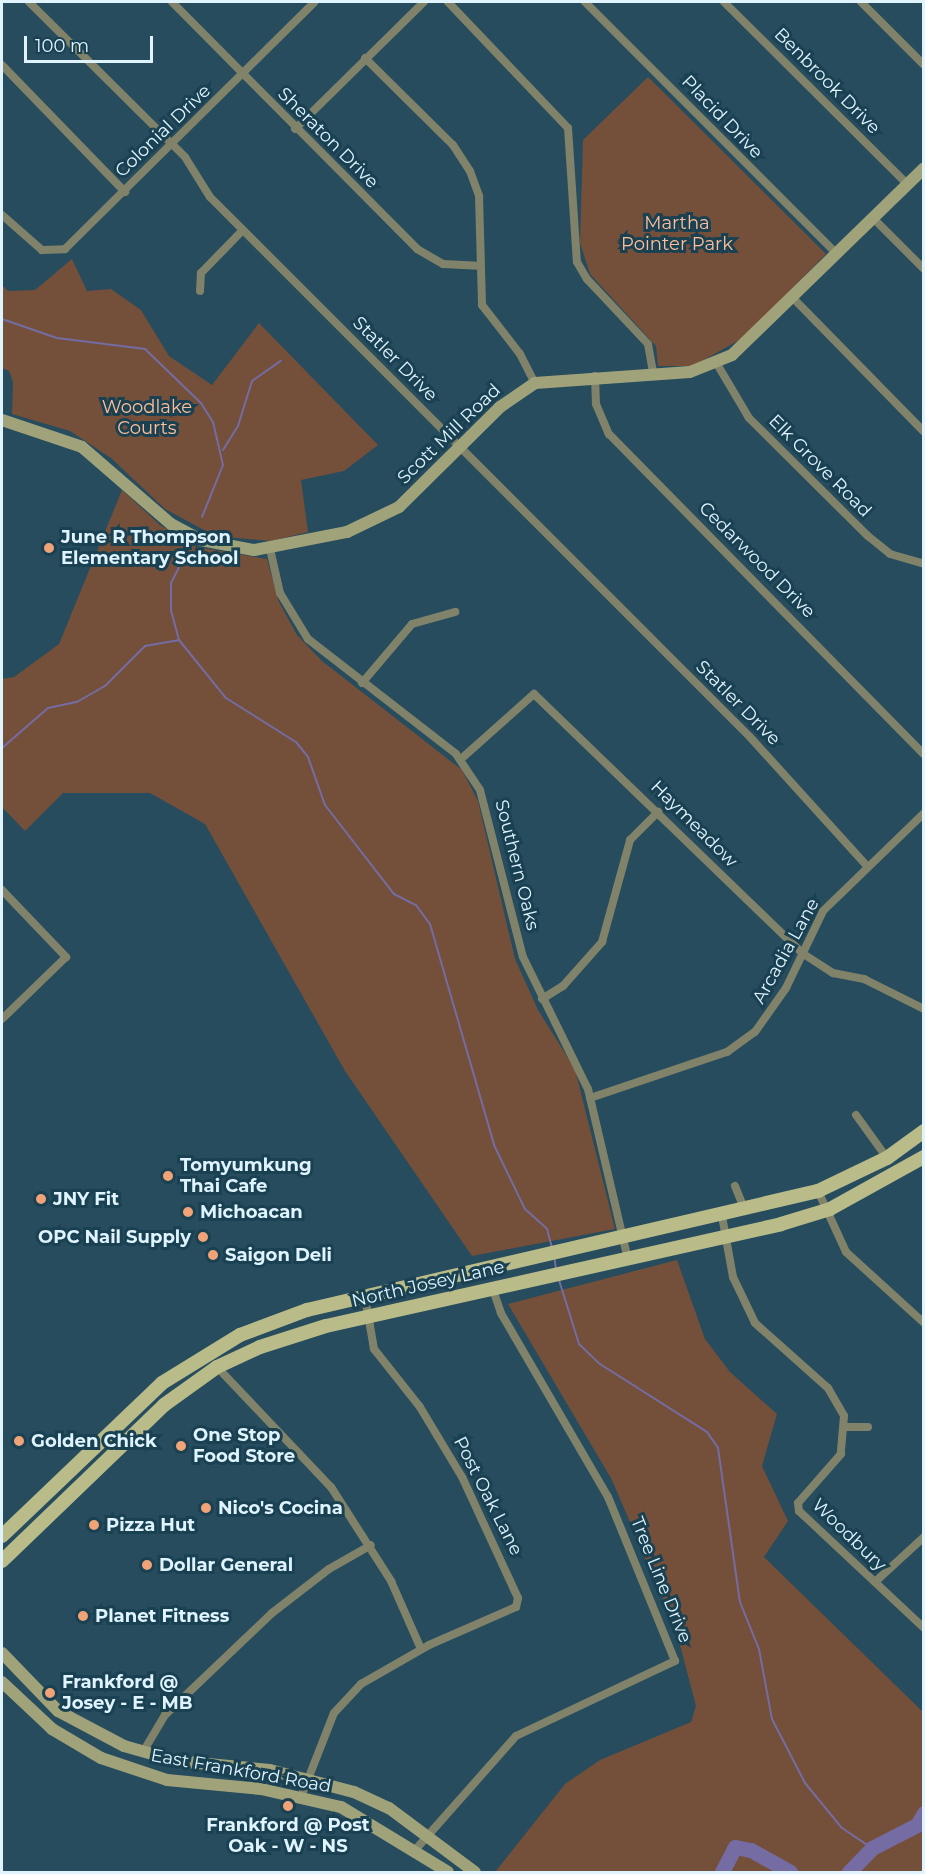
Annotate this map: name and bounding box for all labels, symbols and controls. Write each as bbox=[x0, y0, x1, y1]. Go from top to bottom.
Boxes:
scale bar bbox=[27, 24, 156, 62]
street label: Benbrook Drive bbox=[770, 24, 884, 138]
text: 100 m bbox=[35, 35, 89, 57]
street label: Placid Drive bbox=[677, 71, 767, 163]
street label: Colonial Drive bbox=[111, 80, 215, 182]
street label: Sheraton Drive bbox=[273, 83, 383, 193]
park label: Martha Pointer Park bbox=[621, 213, 733, 256]
street label: Statler Drive bbox=[348, 312, 442, 406]
street label: Scott Mill Road bbox=[393, 379, 505, 489]
park label: Woodlake Courts bbox=[102, 397, 192, 440]
street label: Elk Grove Road bbox=[764, 410, 876, 522]
street label: Cedarwood Drive bbox=[694, 497, 820, 623]
place label: June R Thompson Elementary School bbox=[61, 527, 238, 570]
marker: June R Thompson Elementary School bbox=[42, 541, 56, 555]
street label: Statler Drive bbox=[691, 656, 785, 750]
street label: Haymeadow bbox=[646, 776, 742, 872]
street label: Southern Oaks bbox=[490, 798, 544, 932]
street label: Arcadia Lane bbox=[748, 894, 824, 1008]
place label: Tomyumkung Thai Cafe bbox=[180, 1155, 312, 1198]
marker: Tomyumkung Thai Cafe bbox=[161, 1169, 175, 1183]
place label: JNY Fit bbox=[53, 1188, 119, 1210]
marker: JNY Fit bbox=[34, 1192, 48, 1206]
place label: Michoacan bbox=[200, 1201, 303, 1223]
marker: Michoacan bbox=[181, 1205, 195, 1219]
place label: OPC Nail Supply bbox=[38, 1226, 191, 1248]
marker: OPC Nail Supply bbox=[196, 1230, 210, 1244]
place label: Saigon Deli bbox=[225, 1244, 332, 1266]
marker: Saigon Deli bbox=[206, 1248, 220, 1262]
street label: North Josey Lane bbox=[349, 1256, 507, 1312]
place label: One Stop Food Store bbox=[193, 1425, 295, 1468]
place label: Golden Chick bbox=[31, 1430, 157, 1452]
street label: Post Oak Lane bbox=[449, 1433, 527, 1559]
marker: Golden Chick bbox=[12, 1434, 26, 1448]
marker: One Stop Food Store bbox=[174, 1439, 188, 1453]
street label: Woodbury bbox=[807, 1494, 891, 1576]
place label: Nico's Cocina bbox=[218, 1497, 343, 1519]
marker: Nico's Cocina bbox=[199, 1501, 213, 1515]
place label: Pizza Hut bbox=[106, 1514, 195, 1536]
street label: Tree Line Drive bbox=[626, 1514, 696, 1646]
marker: Pizza Hut bbox=[87, 1518, 101, 1532]
place label: Dollar General bbox=[159, 1554, 293, 1576]
marker: Dollar General bbox=[140, 1558, 154, 1572]
place label: Planet Fitness bbox=[95, 1605, 229, 1627]
marker: Planet Fitness bbox=[76, 1609, 90, 1623]
place label: Frankford @ Josey - E - MB bbox=[62, 1672, 193, 1714]
marker: Frankford @ Josey - E - MB bbox=[43, 1686, 57, 1700]
street label: East Frankford Road bbox=[149, 1744, 333, 1798]
marker: Frankford @ Post Oak - W - NS bbox=[281, 1799, 295, 1813]
place label: Frankford @ Post Oak - W - NS bbox=[206, 1815, 370, 1858]

